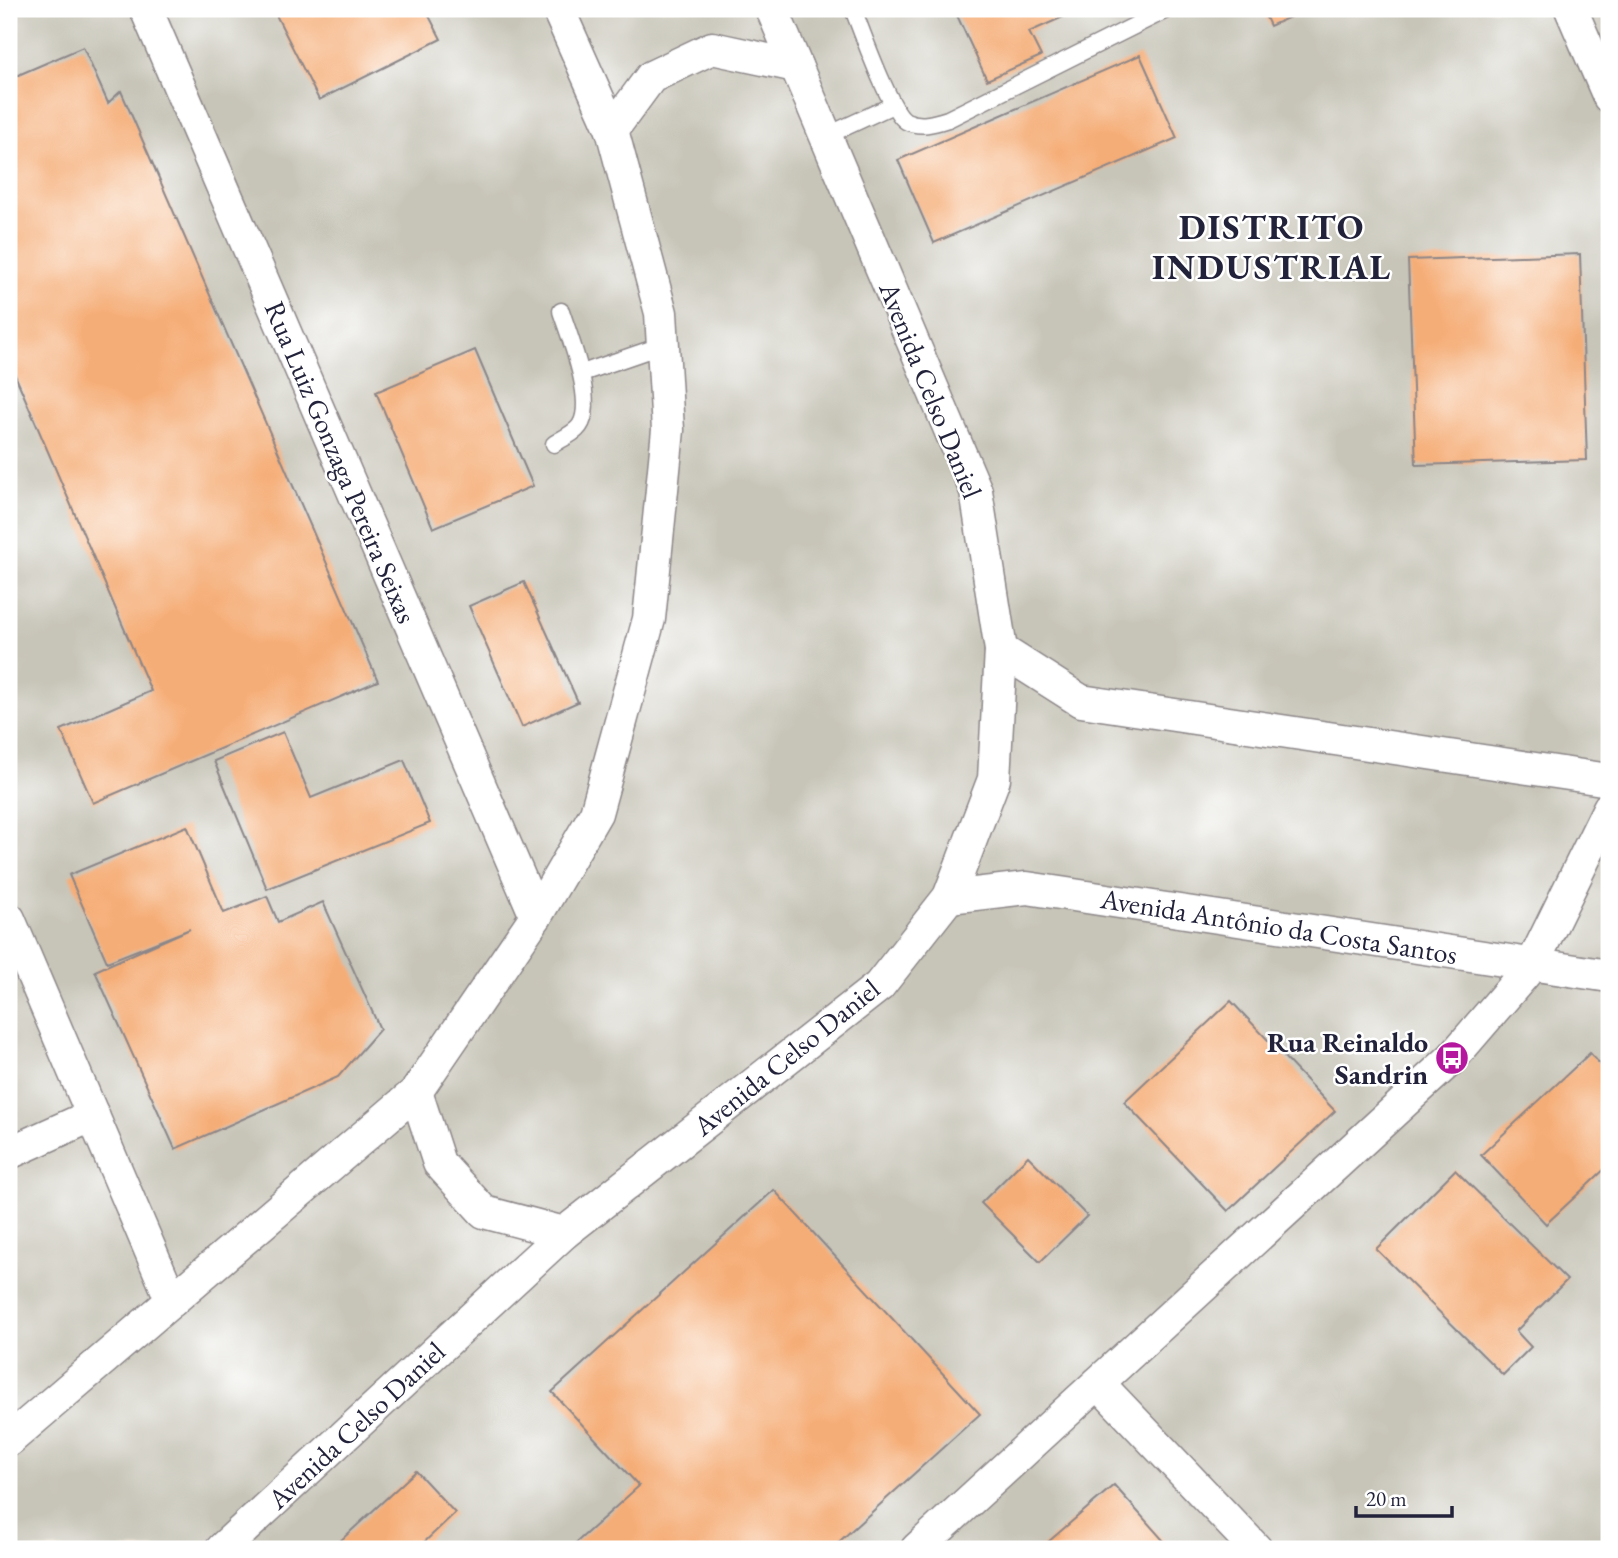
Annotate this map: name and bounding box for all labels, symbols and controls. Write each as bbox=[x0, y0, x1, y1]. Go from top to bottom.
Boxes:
district label: DISTRITO INDUSTRIAL bbox=[1152, 204, 1392, 289]
street label: Avenida Celso Daniel bbox=[871, 276, 991, 504]
street label: Rua Luiz Gonzaga Pereira Seixas bbox=[257, 296, 425, 628]
street label: Avenida Antônio da Costa Santos bbox=[1097, 880, 1460, 972]
street label: Avenida Celso Daniel bbox=[684, 970, 887, 1144]
place label: Rua Reinaldo Sandrin bbox=[1267, 1024, 1428, 1092]
bus stop icon: Rua Reinaldo Sandrin bbox=[1433, 1039, 1471, 1077]
street label: Avenida Celso Daniel bbox=[259, 1333, 453, 1517]
scale bar bbox=[1356, 1474, 1452, 1518]
text: 20 m bbox=[1366, 1485, 1407, 1512]

